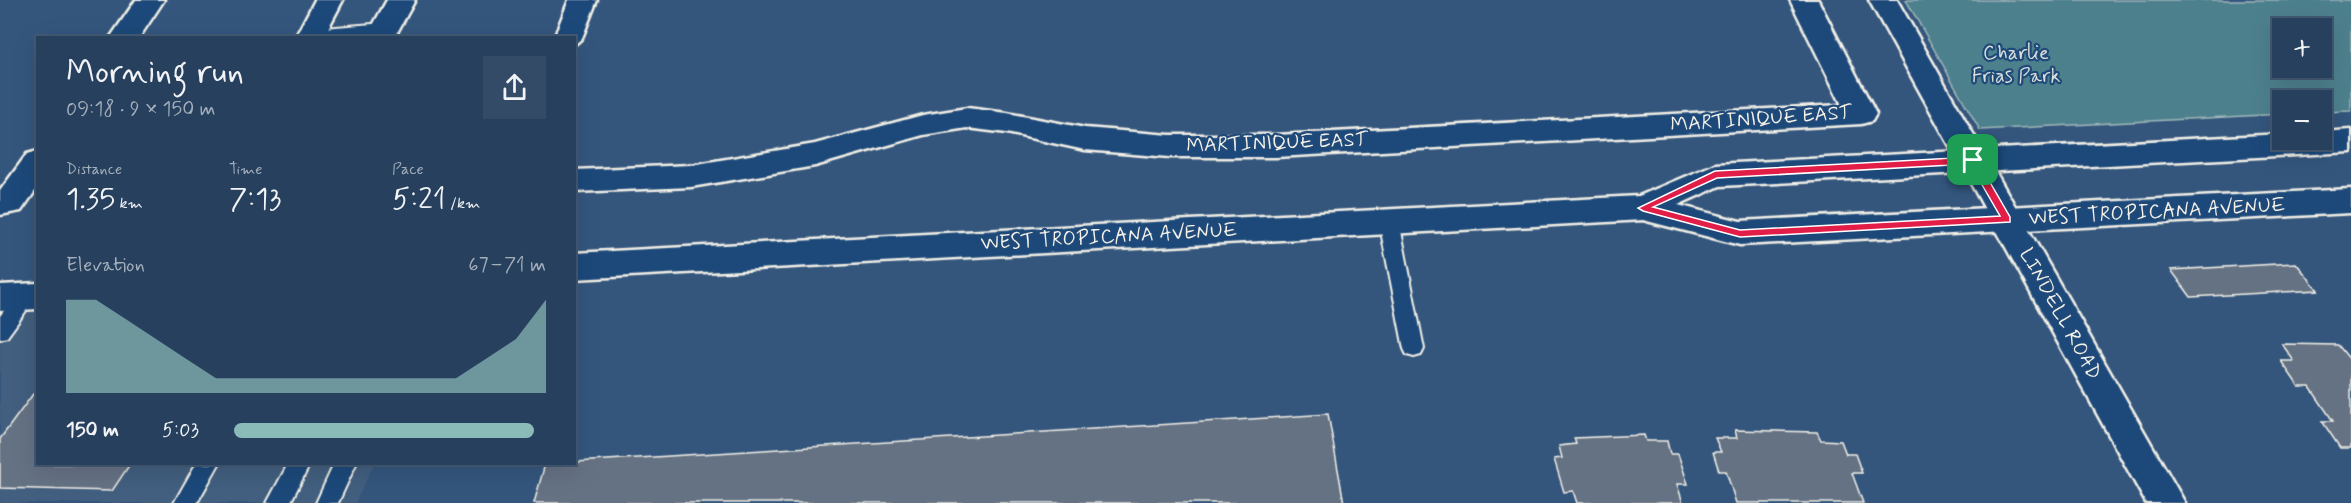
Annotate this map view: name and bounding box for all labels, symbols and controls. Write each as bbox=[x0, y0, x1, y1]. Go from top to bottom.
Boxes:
map controls bbox=[2272, 18, 2332, 150]
button: + bbox=[2272, 18, 2332, 78]
park label: Charlie Frias Park bbox=[1972, 40, 2060, 90]
text: Morning run bbox=[66, 51, 244, 95]
button: share bbox=[483, 56, 546, 119]
button: − bbox=[2272, 90, 2332, 150]
text: 09:18 · 9 × 150 m bbox=[66, 96, 216, 123]
street label: MARTINIQUE EAST bbox=[1669, 99, 1854, 139]
street label: MARTINIQUE EAST bbox=[1186, 126, 1370, 160]
pin bbox=[1947, 134, 1998, 185]
icon: arrive bbox=[1956, 143, 1989, 176]
text: Distance bbox=[66, 159, 122, 180]
text: Time bbox=[229, 159, 263, 180]
text: Pace bbox=[392, 159, 424, 180]
text: 1.35 bbox=[66, 180, 115, 219]
text: 7:13 bbox=[229, 180, 281, 219]
text: 5:21 bbox=[392, 180, 446, 219]
street label: WEST TROPICANA AVENUE bbox=[2028, 192, 2286, 232]
text: km bbox=[115, 193, 143, 214]
text: /km bbox=[446, 193, 480, 214]
street label: WEST TROPICANA AVENUE bbox=[980, 217, 1238, 257]
street label: LINDELL ROAD bbox=[2013, 243, 2107, 385]
text: Elevation bbox=[66, 252, 145, 279]
text: 67–71 m bbox=[468, 252, 546, 279]
text: 150 m bbox=[66, 417, 119, 444]
text: 5:03 bbox=[162, 417, 199, 444]

